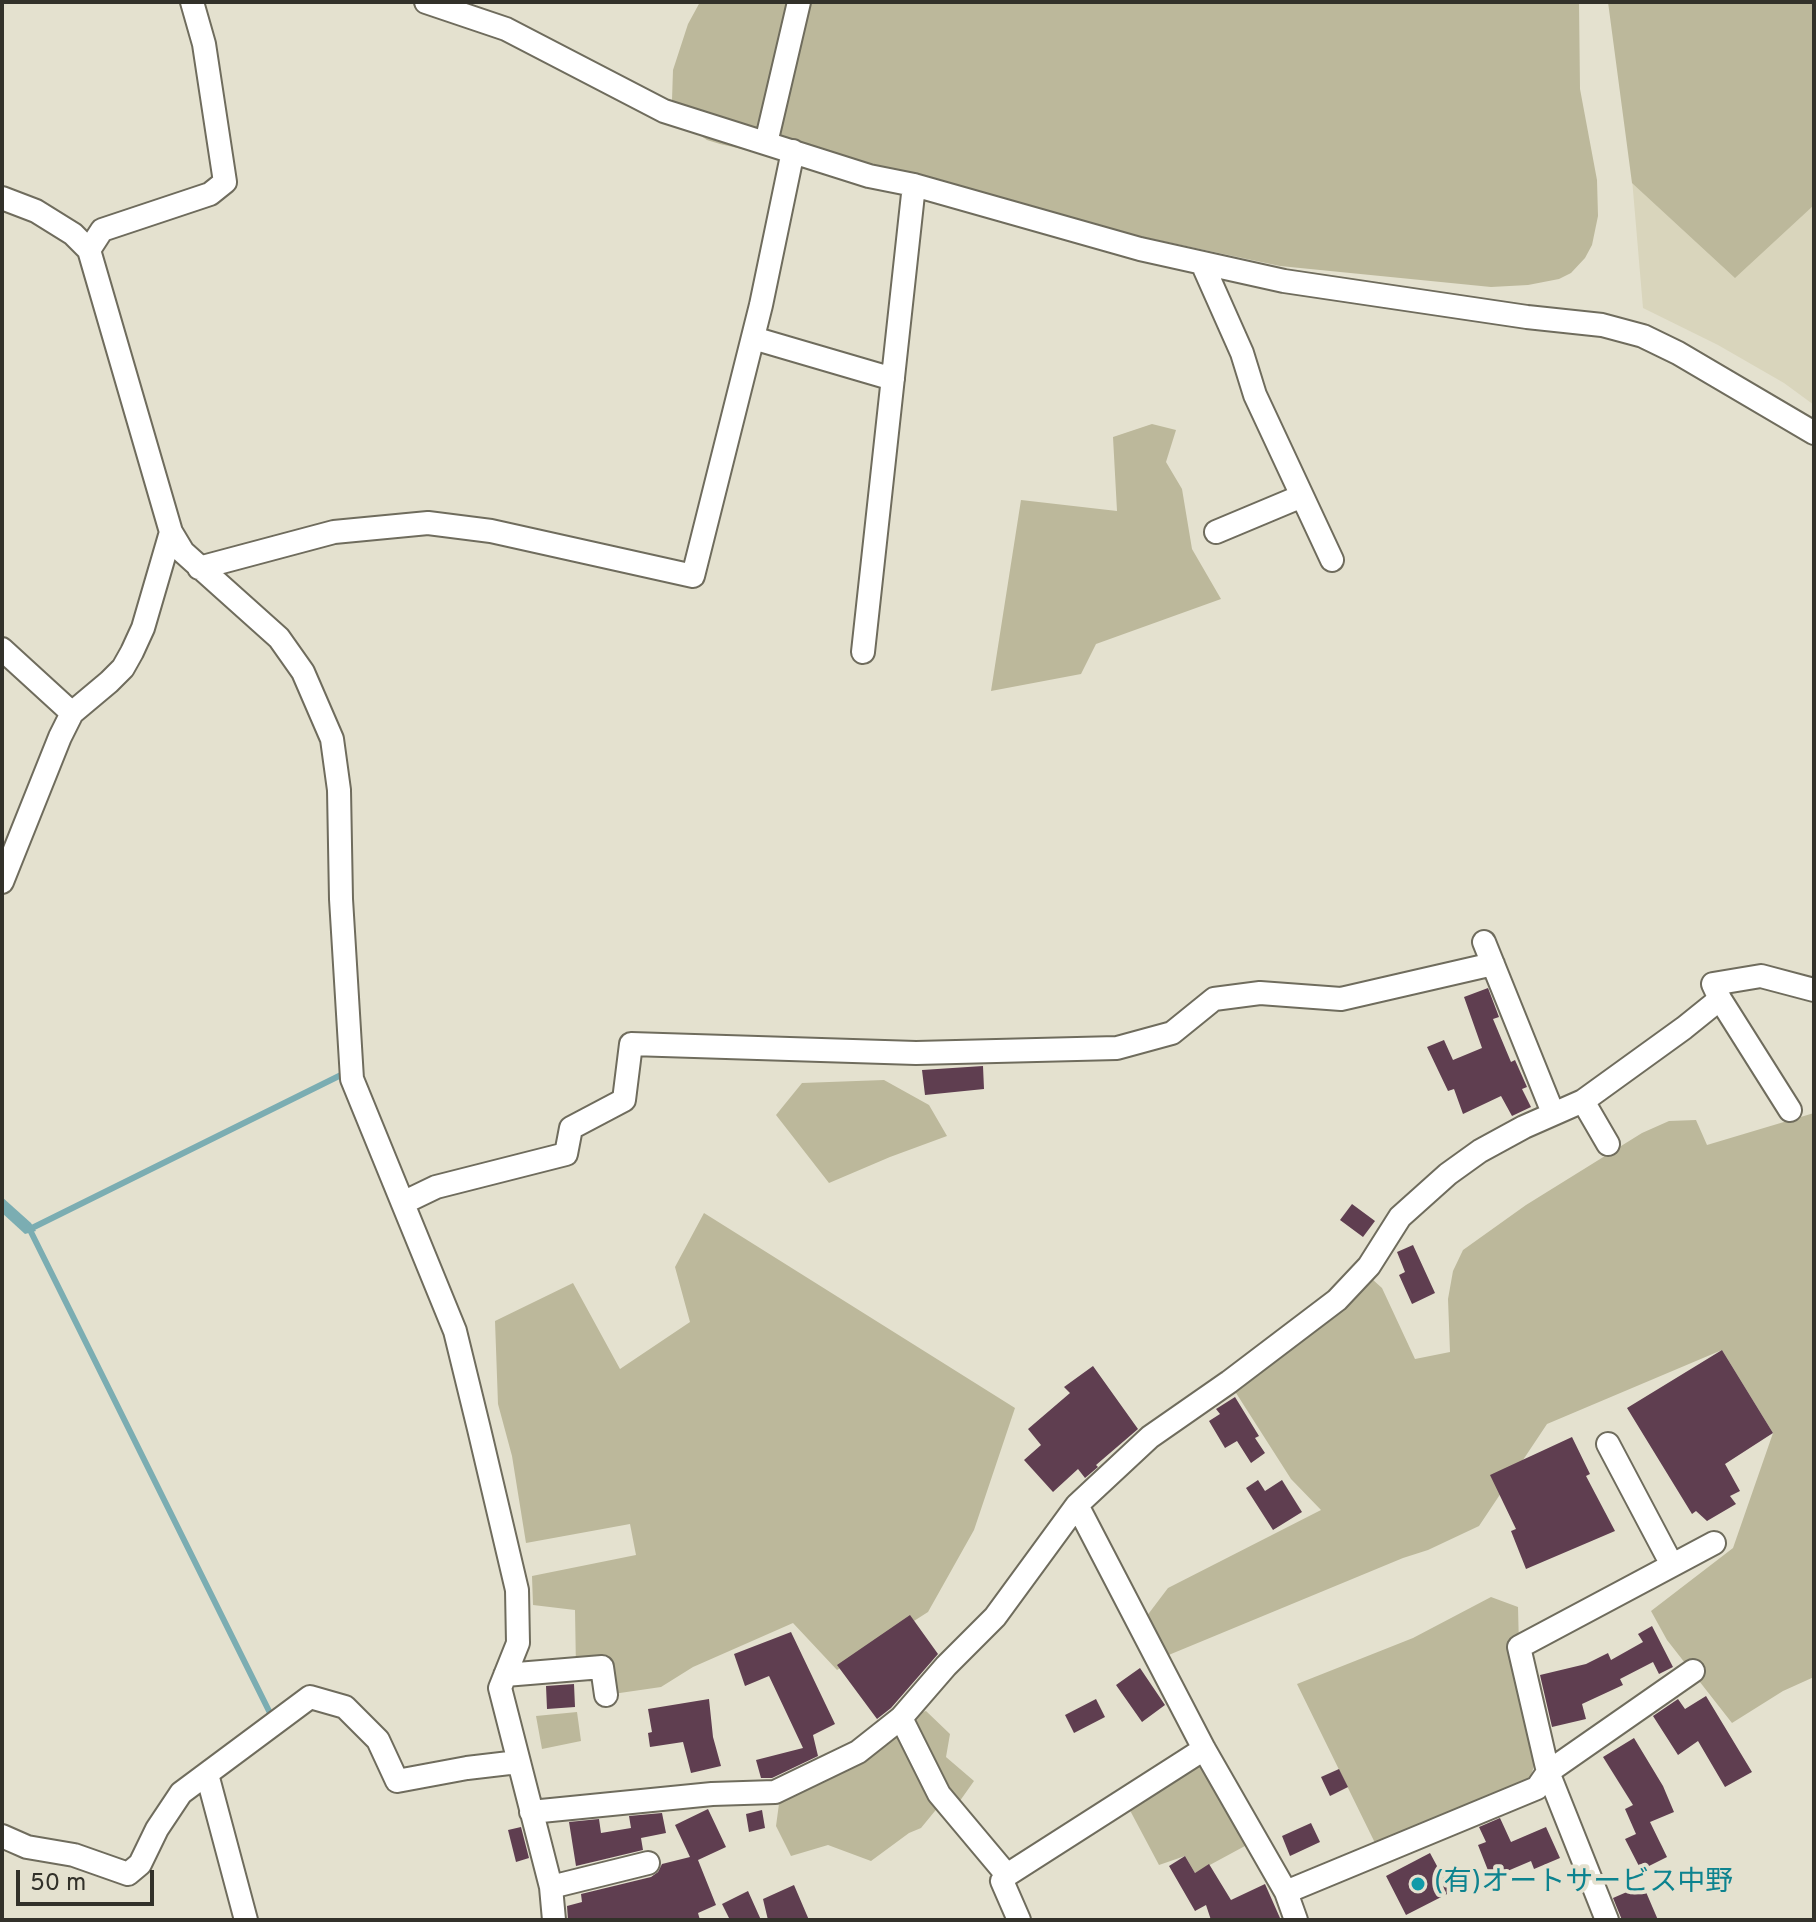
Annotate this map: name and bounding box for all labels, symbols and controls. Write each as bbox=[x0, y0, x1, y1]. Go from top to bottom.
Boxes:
scale bar bbox=[20, 1854, 158, 1904]
place label: (有)オートサービス中野 bbox=[1434, 1867, 1733, 1901]
text: 50 m bbox=[30, 1869, 86, 1899]
marker: (有)オートサービス中野 bbox=[1409, 1875, 1427, 1893]

